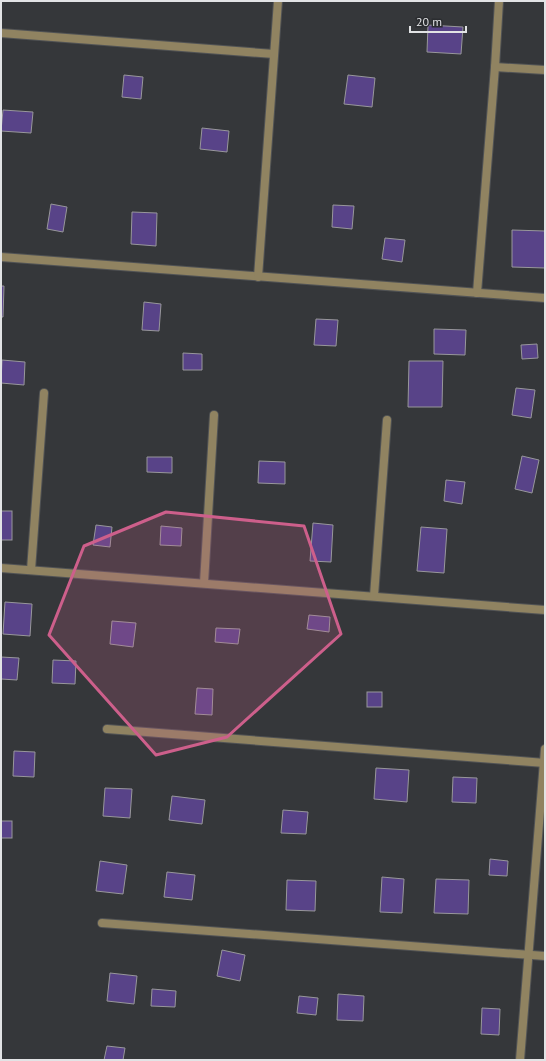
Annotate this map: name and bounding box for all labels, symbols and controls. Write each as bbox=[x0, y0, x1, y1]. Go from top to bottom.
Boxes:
scale bar bbox=[410, 8, 466, 34]
text: 20 m bbox=[416, 14, 442, 29]

